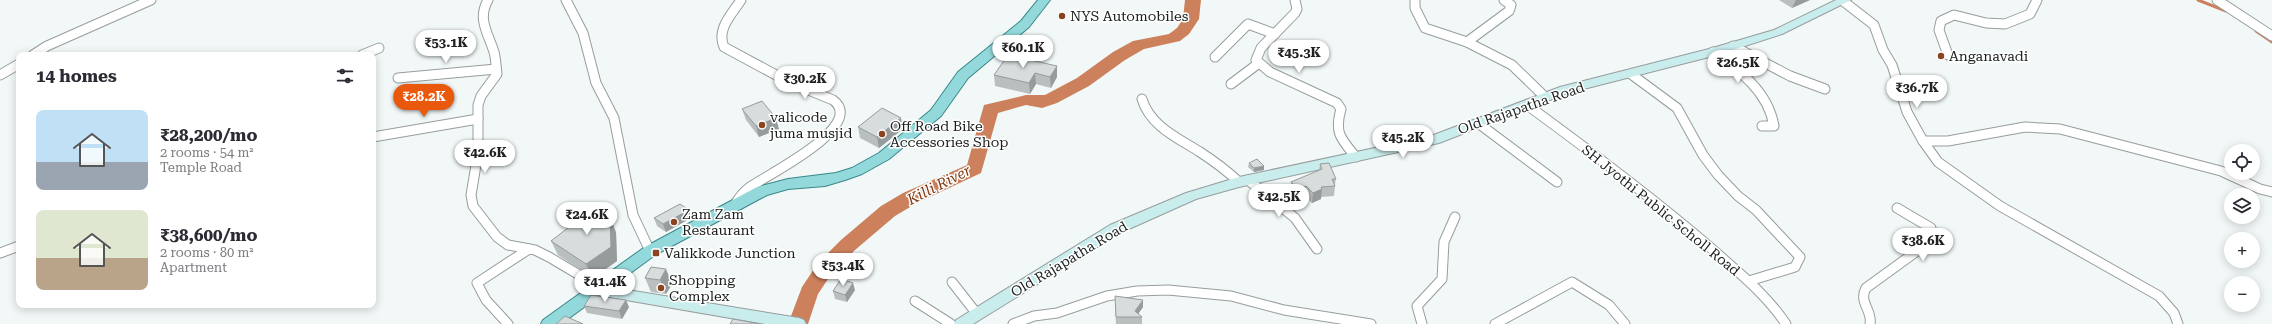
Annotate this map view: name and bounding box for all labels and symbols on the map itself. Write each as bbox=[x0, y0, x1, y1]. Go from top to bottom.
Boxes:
place label: NYS Automobiles bbox=[1070, 8, 1189, 24]
marker: NYS Automobiles bbox=[1057, 11, 1067, 21]
pin: ₹53.1K bbox=[413, 30, 479, 64]
pin: ₹60.1K bbox=[990, 35, 1056, 69]
pin: ₹45.3K bbox=[1266, 40, 1332, 74]
place label: Anganavadi bbox=[1949, 48, 2029, 64]
pin: ₹26.5K bbox=[1705, 50, 1771, 84]
marker: Anganavadi bbox=[1936, 51, 1946, 61]
pin: ₹30.2K bbox=[772, 66, 838, 100]
pin: ₹36.7K bbox=[1884, 75, 1950, 109]
street label: Old Rajapatha Road bbox=[1455, 79, 1587, 137]
pin: ₹28.2K bbox=[391, 84, 457, 118]
place label: valicode juma musjid bbox=[769, 109, 852, 141]
place label: Off Road Bike Accessories Shop bbox=[890, 118, 1009, 150]
marker: valicode juma musjid bbox=[757, 120, 767, 130]
pin: ₹45.2K bbox=[1370, 125, 1436, 159]
marker: Off Road Bike Accessories Shop bbox=[877, 129, 887, 139]
pin: ₹42.6K bbox=[452, 140, 518, 174]
street label: SH Jyothi Public Scholl Road bbox=[1579, 141, 1743, 279]
water label: Killi River bbox=[903, 161, 975, 209]
pin: ₹42.5K bbox=[1246, 184, 1312, 218]
pin: ₹24.6K bbox=[554, 202, 620, 236]
place label: Zam Zam Restaurant bbox=[682, 206, 755, 238]
marker: Zam Zam Restaurant bbox=[669, 217, 679, 227]
street label: Old Rajapatha Road bbox=[1008, 218, 1130, 300]
pin: ₹38.6K bbox=[1890, 228, 1956, 262]
place label: Valikkode Junction bbox=[664, 245, 796, 261]
marker: Valikkode Junction bbox=[651, 248, 661, 258]
pin: ₹53.4K bbox=[810, 253, 876, 287]
pin: ₹41.4K bbox=[572, 269, 638, 303]
place label: Shopping Complex bbox=[669, 272, 735, 304]
marker: Shopping Complex bbox=[656, 283, 666, 293]

